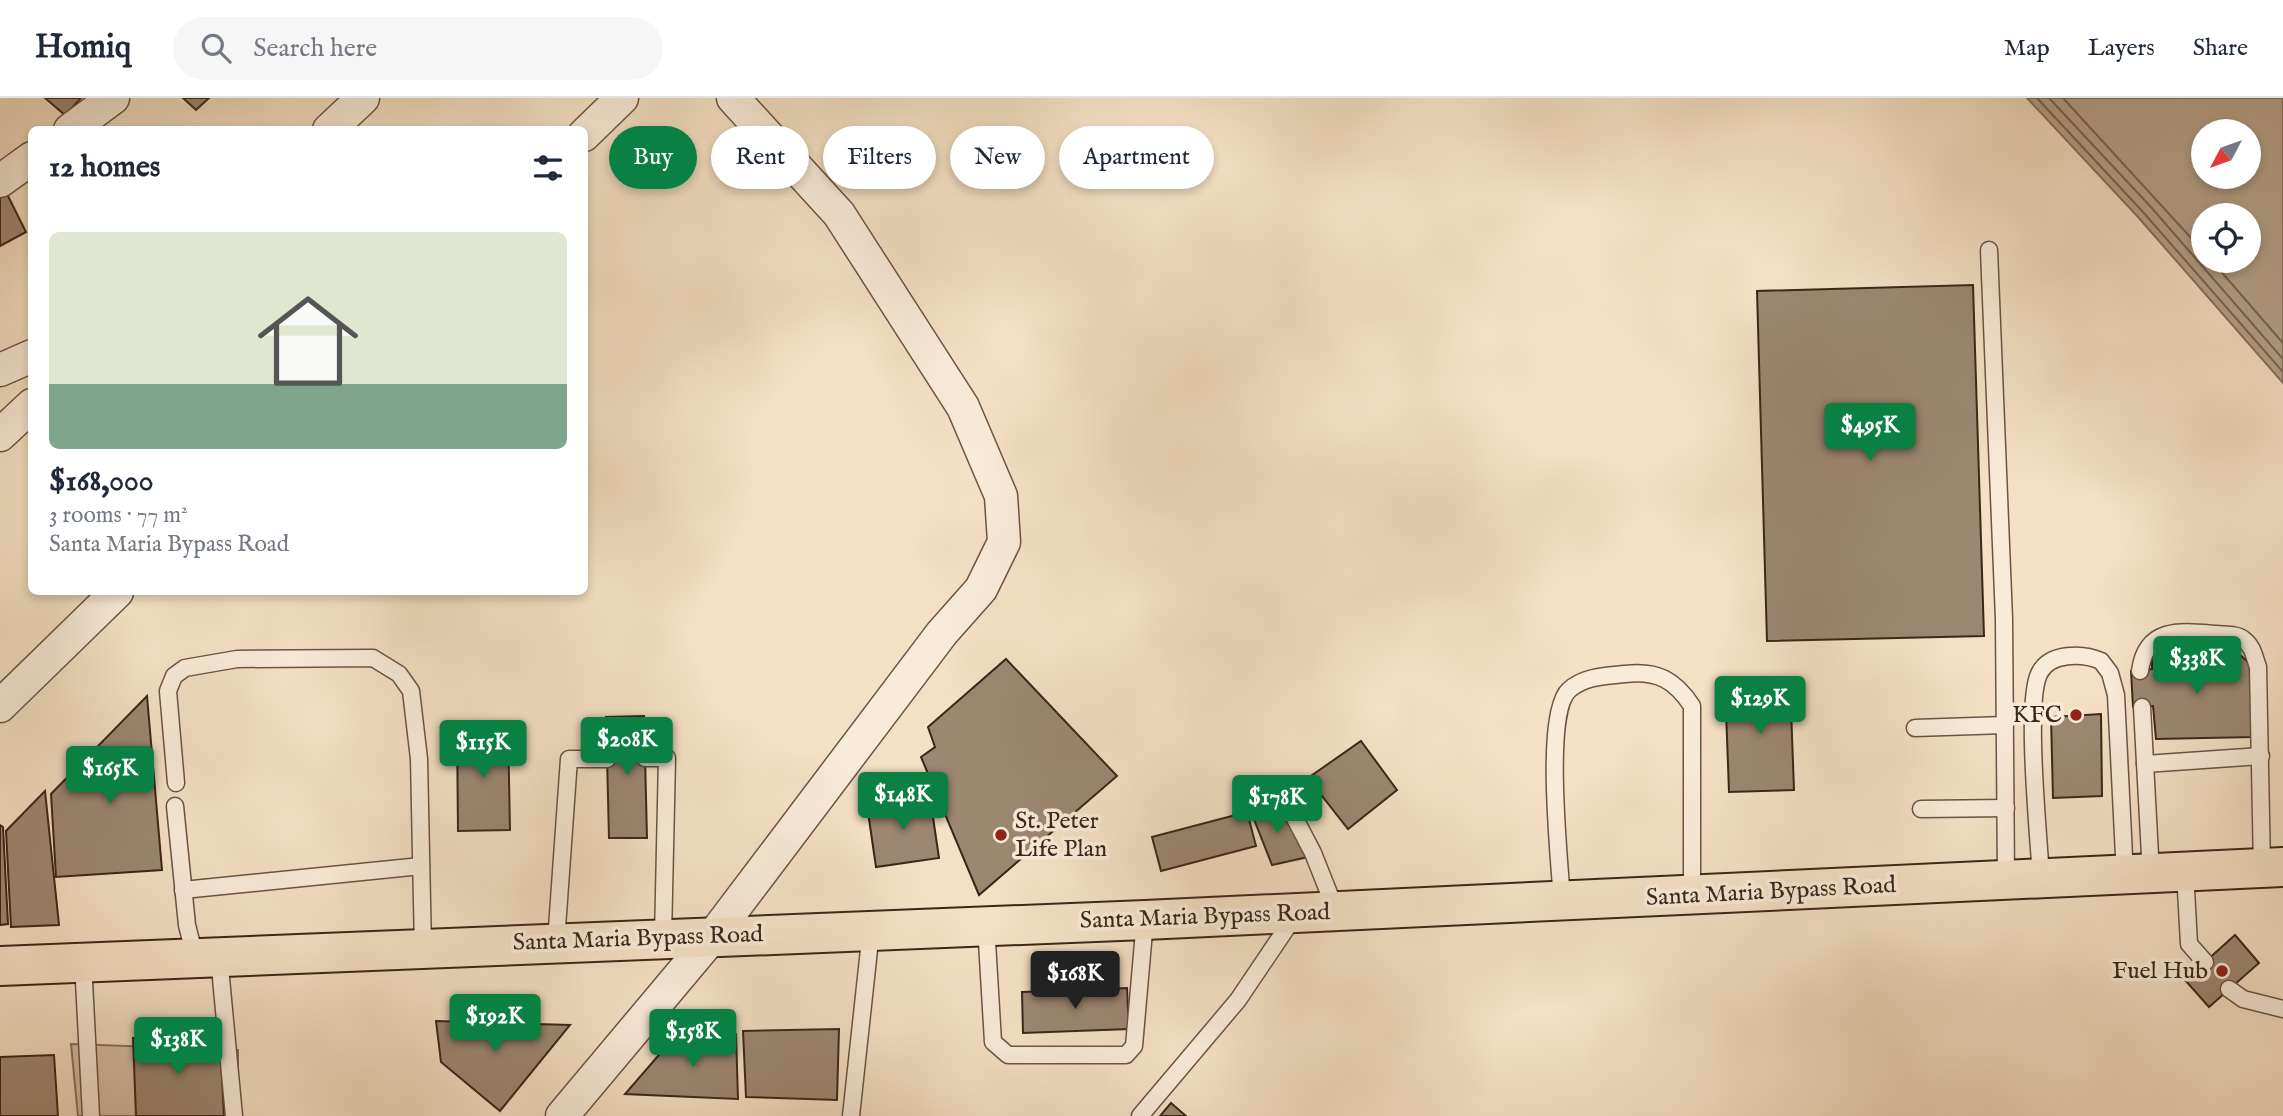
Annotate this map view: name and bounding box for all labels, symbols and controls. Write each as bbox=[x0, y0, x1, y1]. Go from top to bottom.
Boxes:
search box bbox=[173, 17, 663, 80]
text: Homiq bbox=[35, 27, 131, 69]
icon: search bbox=[197, 29, 235, 67]
text: Search here bbox=[253, 32, 377, 65]
text: Map bbox=[2004, 33, 2050, 64]
text: Layers bbox=[2088, 33, 2155, 64]
text: Share bbox=[2193, 33, 2248, 64]
north arrow bbox=[2191, 119, 2261, 189]
map controls bbox=[2191, 119, 2261, 273]
chip: Buy bbox=[609, 126, 697, 189]
chip: Rent bbox=[711, 126, 809, 189]
chip: Filters bbox=[823, 126, 936, 189]
chip: New bbox=[950, 126, 1045, 189]
chip: Apartment bbox=[1059, 126, 1214, 189]
text: 12 homes bbox=[49, 149, 160, 187]
icon: filters bbox=[529, 149, 567, 187]
button: locate bbox=[2191, 203, 2261, 273]
icon: home bbox=[245, 278, 371, 404]
pin: $495K bbox=[1821, 404, 1919, 463]
text: $495K bbox=[1840, 411, 1900, 440]
text: $168,000 bbox=[49, 463, 153, 501]
text: 3 rooms · 77 m² bbox=[49, 501, 188, 530]
text: Santa Maria Bypass Road bbox=[49, 530, 289, 559]
pin: $338K bbox=[2148, 636, 2246, 696]
text: $338K bbox=[2169, 644, 2225, 673]
pin: $129K bbox=[1711, 676, 1809, 736]
text: $129K bbox=[1731, 684, 1789, 713]
place label: KFC bbox=[2012, 700, 2062, 731]
marker: KFC bbox=[2068, 707, 2084, 723]
pin: $208K bbox=[578, 718, 676, 777]
pin: $115K bbox=[434, 720, 532, 780]
text: $208K bbox=[597, 725, 657, 754]
text: $115K bbox=[456, 728, 510, 757]
pin: $165K bbox=[61, 746, 159, 806]
text: $165K bbox=[82, 754, 138, 783]
pin: $148K bbox=[854, 772, 952, 832]
pin: $178K bbox=[1228, 776, 1326, 835]
text: $148K bbox=[874, 780, 932, 809]
text: $178K bbox=[1248, 783, 1306, 812]
place label: St. Peter Life Plan bbox=[1015, 806, 1107, 865]
marker: St. Peter Life Plan bbox=[993, 827, 1009, 843]
street label: Santa Maria Bypass Road bbox=[1645, 870, 1897, 914]
street label: Santa Maria Bypass Road bbox=[1079, 897, 1331, 937]
street label: Santa Maria Bypass Road bbox=[512, 919, 764, 959]
pin: $168K bbox=[1026, 951, 1124, 1011]
place label: Fuel Hub bbox=[2112, 956, 2208, 987]
text: $168K bbox=[1047, 959, 1103, 988]
marker: Fuel Hub bbox=[2214, 963, 2230, 979]
pin: $192K bbox=[446, 995, 544, 1054]
text: $192K bbox=[466, 1002, 524, 1031]
pin: $158K bbox=[644, 1010, 742, 1069]
text: $158K bbox=[665, 1017, 721, 1046]
pin: $138K bbox=[129, 1018, 227, 1077]
text: $138K bbox=[150, 1025, 206, 1054]

